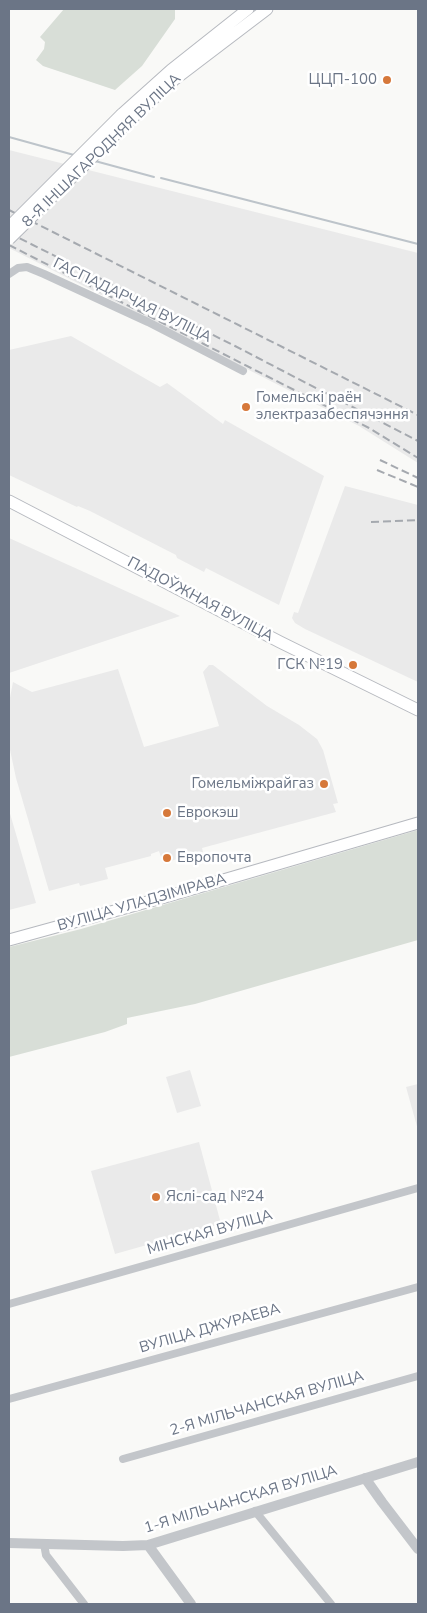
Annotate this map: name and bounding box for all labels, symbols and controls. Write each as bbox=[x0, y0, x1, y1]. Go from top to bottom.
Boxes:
street label: 8-Я ІНШАГАРОДНЯЯ ВУЛІЦА bbox=[19, 70, 185, 232]
place label: ЦЦП-100 bbox=[309, 71, 377, 89]
marker: ЦЦП-100 bbox=[381, 74, 393, 86]
street label: ГАСПАДАРЧАЯ ВУЛІЦА bbox=[50, 255, 214, 347]
place label: Гомельскі раён электразабеспячэння bbox=[256, 389, 409, 424]
marker: Гомельскі раён электразабеспячэння bbox=[240, 401, 252, 413]
street label: ПАДОЎЖНАЯ ВУЛІЦА bbox=[124, 554, 276, 646]
place label: ГСК №19 bbox=[277, 656, 343, 674]
marker: ГСК №19 bbox=[347, 659, 359, 671]
place label: Гомельміжрайгаз bbox=[191, 775, 314, 793]
marker: Гомельміжрайгаз bbox=[318, 778, 330, 790]
place label: Еврокэш bbox=[177, 804, 239, 822]
marker: Еврокэш bbox=[161, 807, 173, 819]
place label: Европочта bbox=[177, 849, 252, 867]
marker: Европочта bbox=[161, 852, 173, 864]
street label: ВУЛІЦА УЛАДЗІМІРАВА bbox=[56, 870, 228, 936]
place label: Яслі-сад №24 bbox=[166, 1188, 264, 1206]
marker: Яслі-сад №24 bbox=[150, 1191, 162, 1203]
street label: МІНСКАЯ ВУЛІЦА bbox=[145, 1207, 275, 1259]
street label: ВУЛІЦА ДЖУРАЕВА bbox=[137, 1300, 283, 1358]
street label: 2-Я МІЛЬЧАНСКАЯ ВУЛІЦА bbox=[168, 1368, 366, 1440]
street label: 1-Я МІЛЬЧАНСКАЯ ВУЛІЦА bbox=[142, 1462, 340, 1538]

